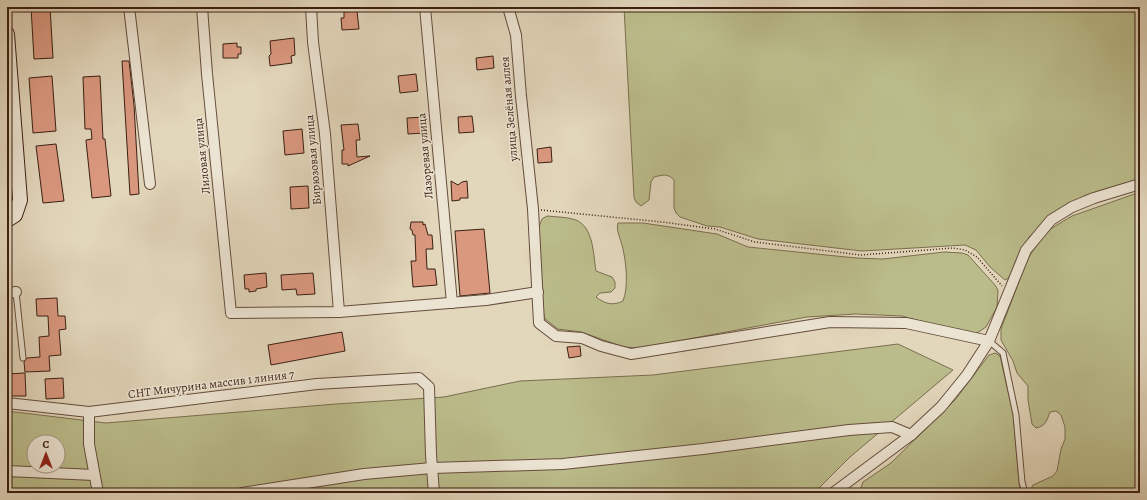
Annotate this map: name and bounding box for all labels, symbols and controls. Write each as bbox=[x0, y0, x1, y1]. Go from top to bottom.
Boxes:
street label: улица Зелёная аллея bbox=[496, 56, 522, 163]
street label: Лазоревая улица bbox=[413, 112, 437, 200]
street label: Бирюзовая улица bbox=[301, 114, 325, 206]
street label: Лиловая улица bbox=[190, 117, 214, 195]
street label: СНТ Мичурина массив 1 линия 7 bbox=[127, 366, 296, 402]
north arrow bbox=[26, 434, 66, 474]
text: С bbox=[43, 437, 50, 452]

